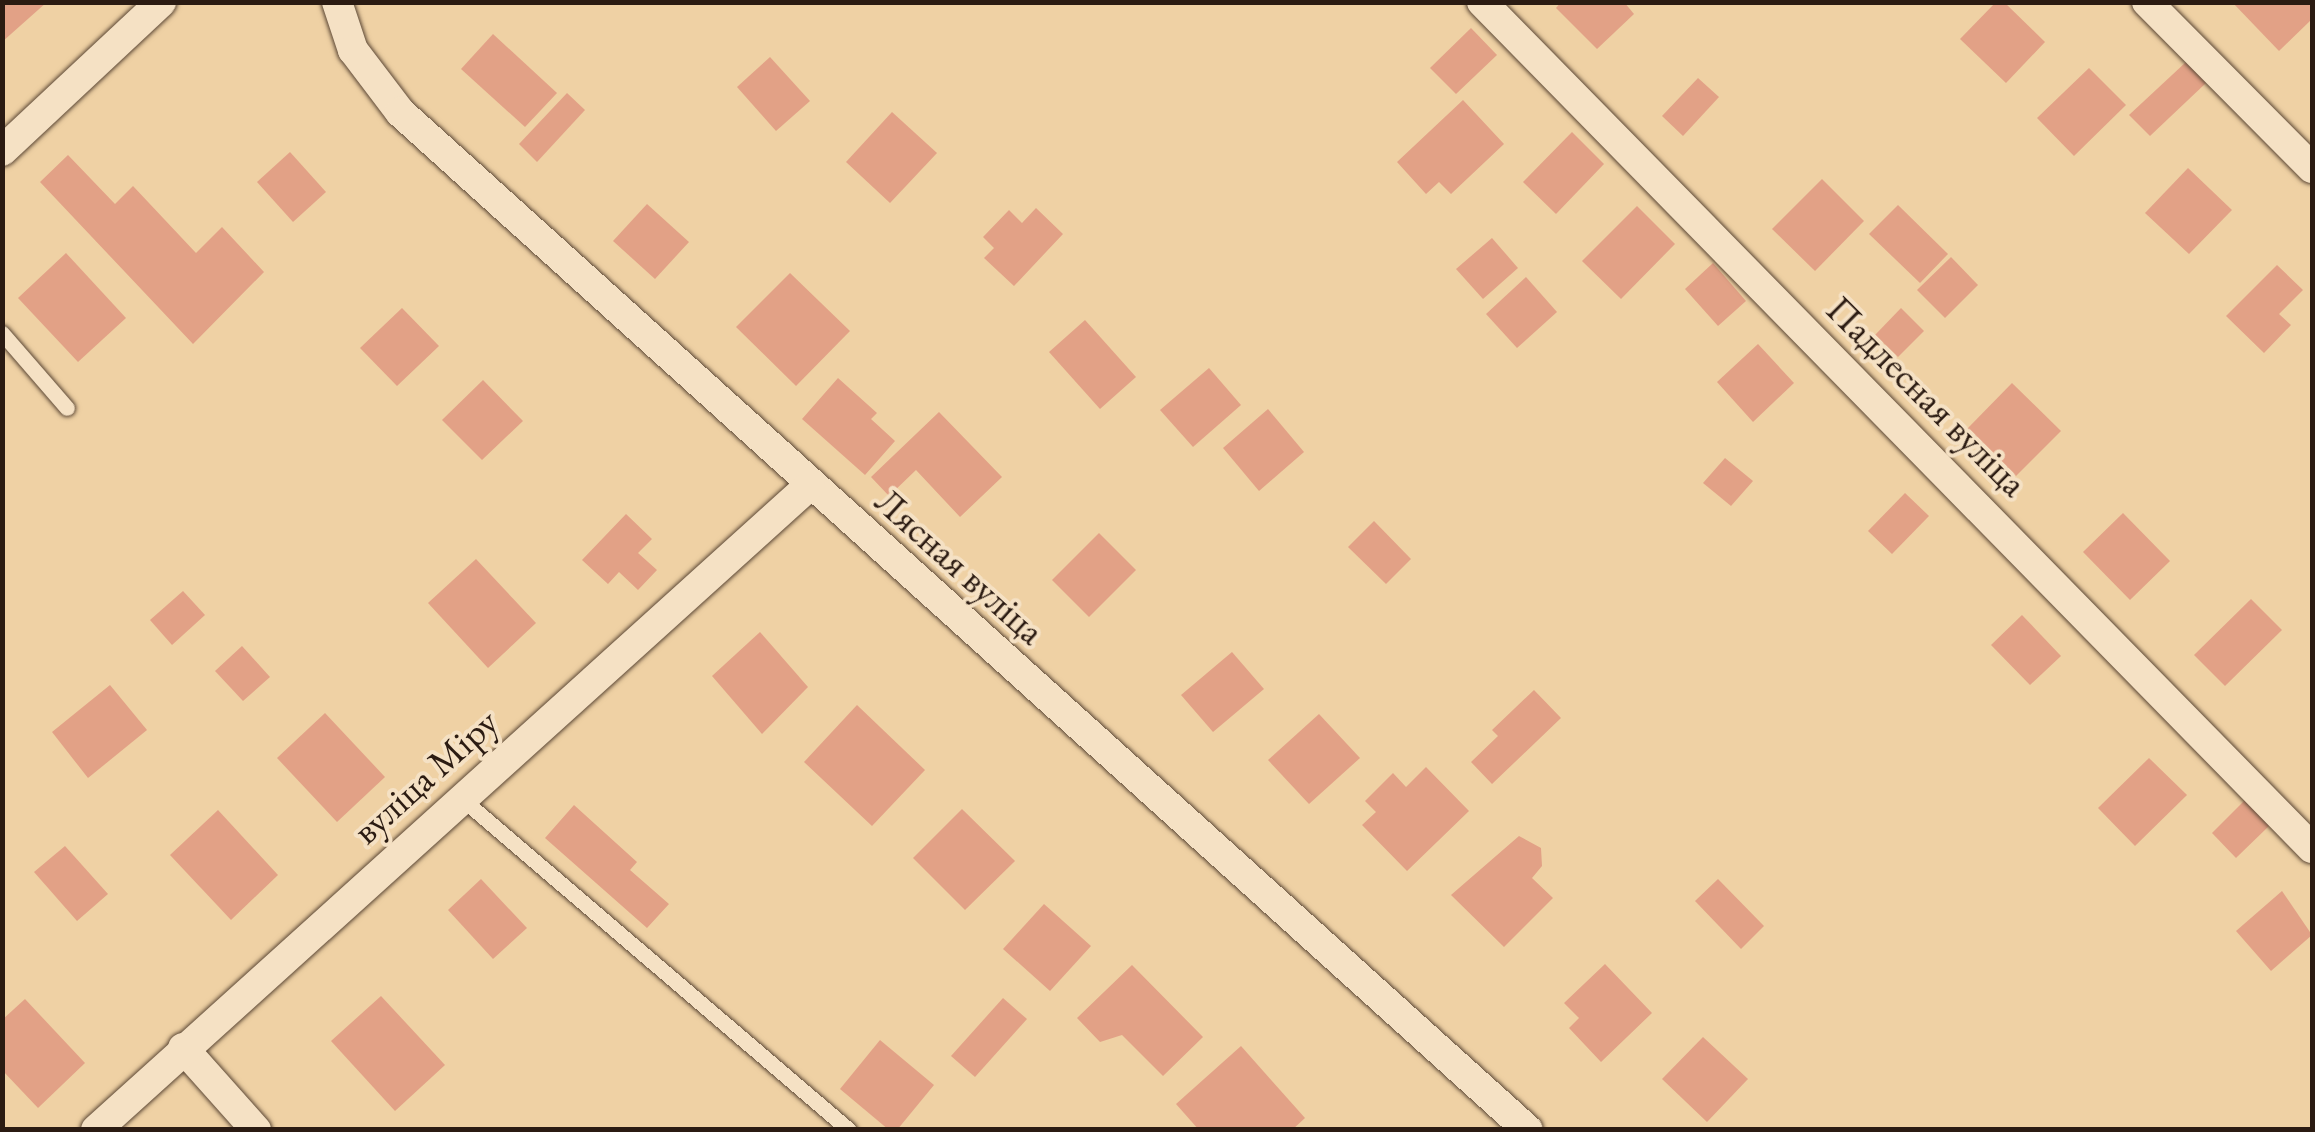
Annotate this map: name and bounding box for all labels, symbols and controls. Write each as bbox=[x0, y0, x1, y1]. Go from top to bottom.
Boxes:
street label: Падлесная вуліца bbox=[1817, 286, 2037, 506]
street label: Лясная вуліца bbox=[866, 478, 1054, 654]
street label: вуліца Міру bbox=[343, 699, 507, 853]

